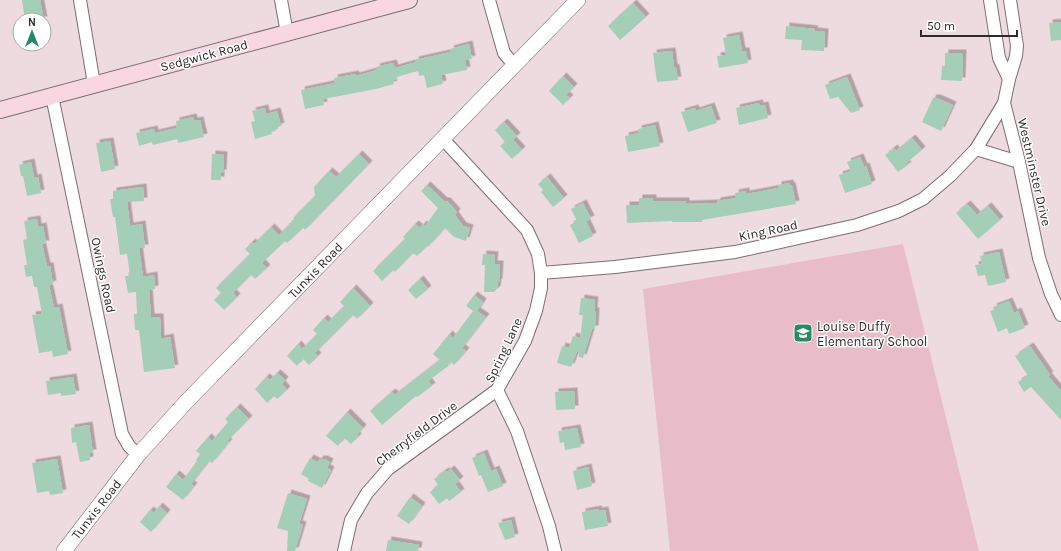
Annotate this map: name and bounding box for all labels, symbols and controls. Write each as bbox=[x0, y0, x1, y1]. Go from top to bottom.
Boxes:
north arrow bbox=[12, 12, 52, 52]
scale bar bbox=[921, 12, 1017, 38]
text: N bbox=[28, 16, 36, 29]
text: 50 m bbox=[927, 19, 955, 33]
street label: Sedgwick Road bbox=[159, 37, 249, 74]
street label: Westminster Drive bbox=[1015, 117, 1054, 228]
street label: King Road bbox=[737, 217, 799, 244]
street label: Owings Road bbox=[88, 236, 119, 314]
street label: Tunxis Road bbox=[285, 239, 346, 301]
street label: Spring Lane bbox=[482, 315, 525, 385]
place label: Louise Duffy Elementary School bbox=[817, 319, 927, 349]
school or university icon: Louise Duffy Elementary School bbox=[792, 322, 814, 344]
street label: Cherryfield Drive bbox=[373, 398, 460, 469]
street label: Tunxis Road bbox=[68, 476, 124, 542]

